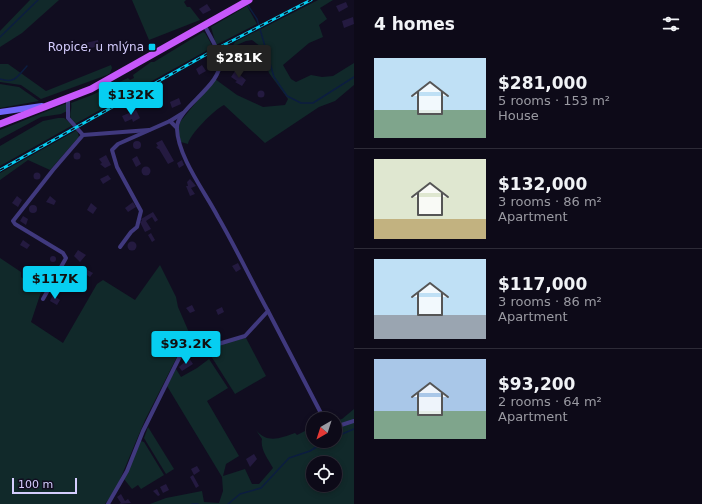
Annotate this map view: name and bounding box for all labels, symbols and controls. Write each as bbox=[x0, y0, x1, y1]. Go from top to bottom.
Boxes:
icon: filters bbox=[660, 13, 682, 35]
text: 4 homes bbox=[374, 14, 455, 34]
place label: Ropice, u mlýna bbox=[48, 40, 144, 54]
marker: Ropice, u mlýna bbox=[147, 42, 157, 52]
pin: $281K bbox=[211, 45, 267, 79]
text: $281K bbox=[216, 50, 262, 65]
text: $281,000 bbox=[498, 73, 587, 93]
icon: home bbox=[406, 74, 454, 122]
pin: $132K bbox=[103, 82, 159, 116]
text: $132K bbox=[108, 87, 154, 102]
text: 5 rooms · 153 m² bbox=[498, 93, 610, 108]
text: House bbox=[498, 108, 539, 123]
text: $132,000 bbox=[498, 174, 587, 194]
icon: home bbox=[406, 175, 454, 223]
text: 3 rooms · 86 m² bbox=[498, 194, 602, 209]
text: Apartment bbox=[498, 209, 568, 224]
pin: $117K bbox=[27, 266, 83, 300]
text: $117K bbox=[32, 271, 78, 286]
text: $117,000 bbox=[498, 274, 587, 294]
icon: home bbox=[406, 275, 454, 323]
text: 3 rooms · 86 m² bbox=[498, 294, 602, 309]
text: Apartment bbox=[498, 309, 568, 324]
pin: $93.2K bbox=[153, 331, 219, 365]
text: $93.2K bbox=[160, 336, 212, 351]
text: $93,200 bbox=[498, 374, 575, 394]
icon: home bbox=[406, 375, 454, 423]
text: 2 rooms · 64 m² bbox=[498, 394, 602, 409]
text: Apartment bbox=[498, 409, 568, 424]
north arrow bbox=[306, 412, 342, 448]
map controls bbox=[306, 412, 342, 492]
button: locate bbox=[306, 456, 342, 492]
scale bar bbox=[12, 476, 77, 495]
text: 100 m bbox=[18, 478, 53, 491]

